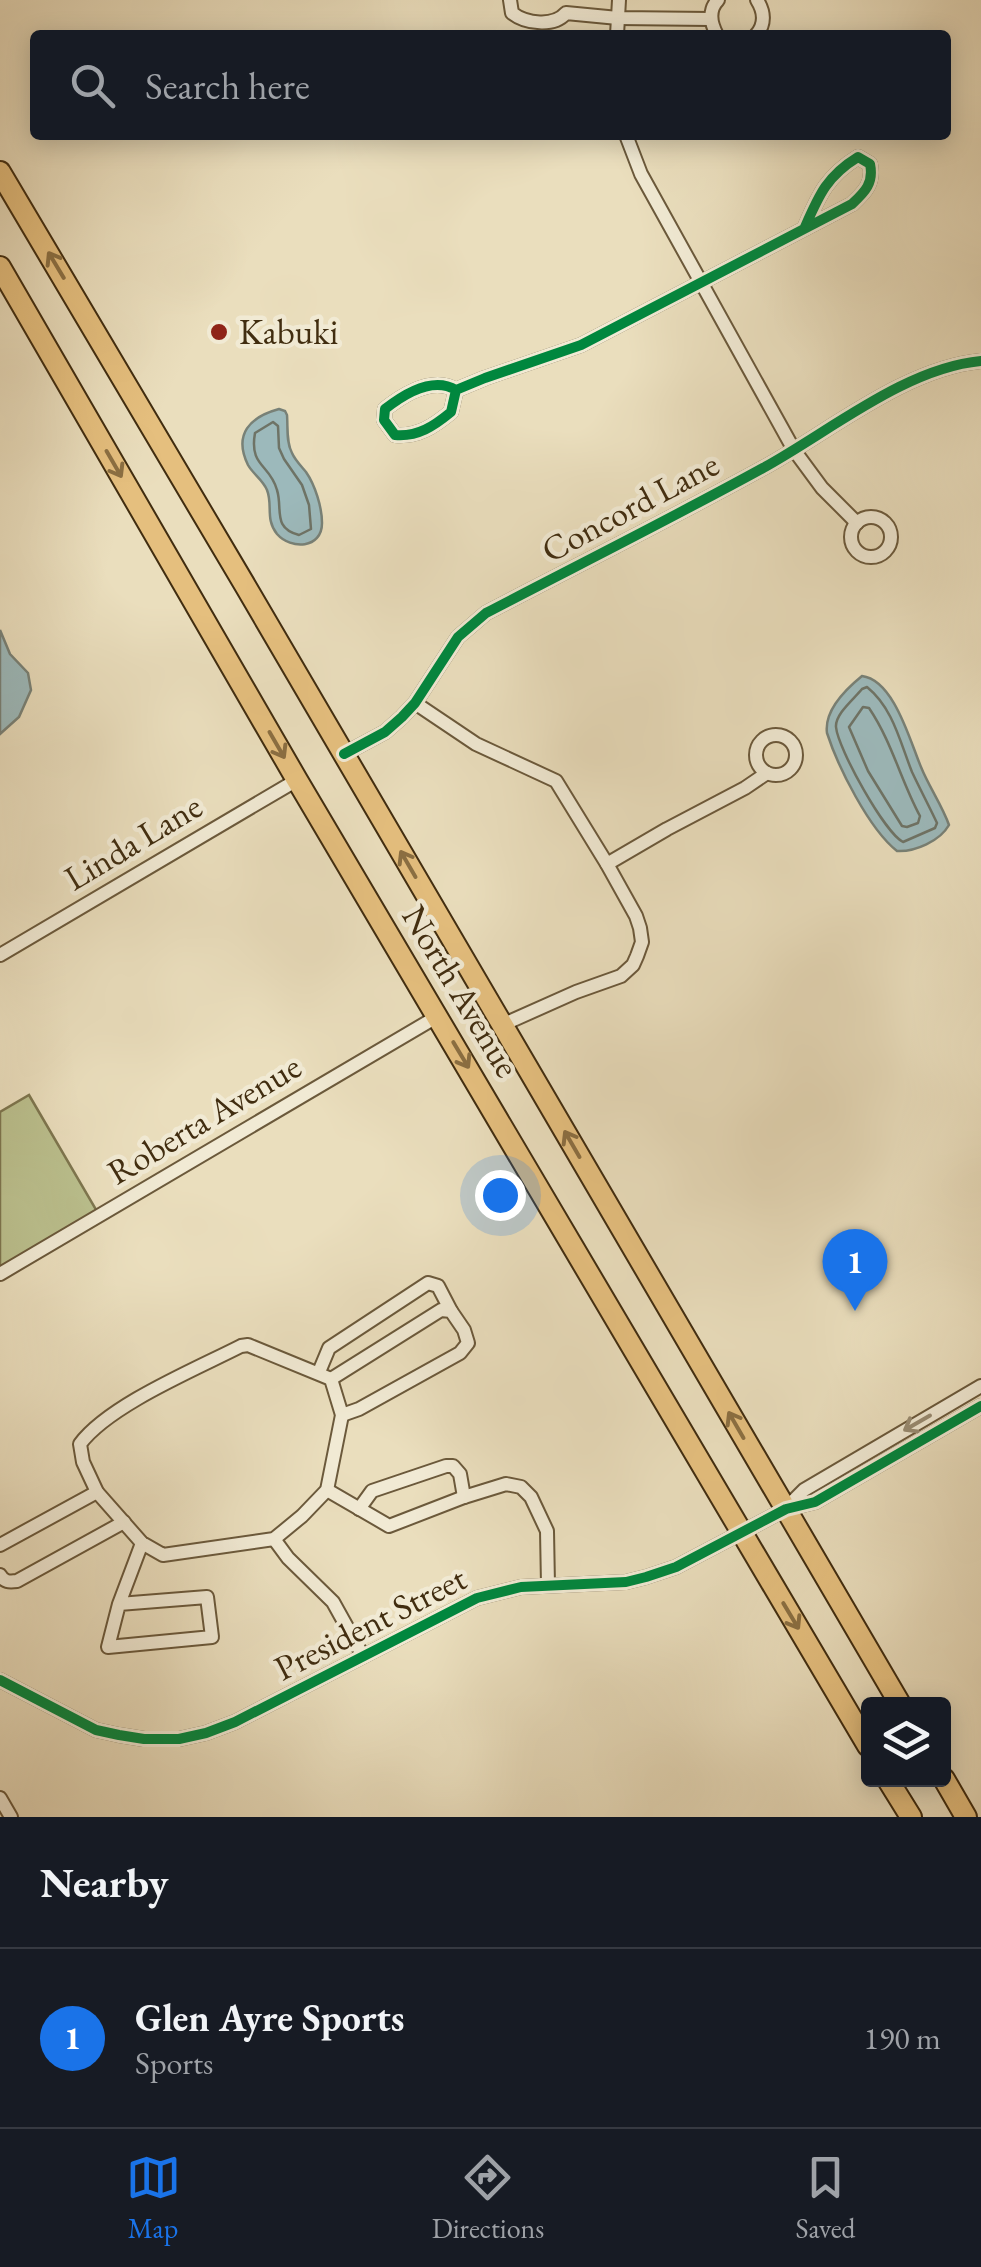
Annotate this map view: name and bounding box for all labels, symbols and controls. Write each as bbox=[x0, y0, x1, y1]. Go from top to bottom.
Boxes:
search box bbox=[30, 30, 951, 140]
icon: search bbox=[65, 58, 120, 113]
text: Search here bbox=[145, 61, 310, 110]
one-way arrow bbox=[46, 251, 66, 280]
place label: Kabuki bbox=[239, 309, 338, 354]
marker: Kabuki bbox=[208, 321, 230, 343]
street label: Concord Lane bbox=[533, 441, 726, 572]
one-way arrow bbox=[104, 449, 124, 478]
one-way arrow bbox=[268, 730, 288, 759]
street label: Linda Lane bbox=[56, 783, 210, 900]
one-way arrow bbox=[398, 850, 418, 879]
street label: North Avenue bbox=[392, 896, 530, 1085]
one-way arrow bbox=[451, 1040, 471, 1069]
street label: Roberta Avenue bbox=[99, 1043, 309, 1194]
one-way arrow bbox=[562, 1130, 582, 1159]
your location bbox=[475, 1170, 526, 1221]
pin: 1 bbox=[822, 1228, 888, 1311]
one-way arrow bbox=[726, 1411, 746, 1440]
one-way arrow bbox=[903, 1413, 932, 1433]
street label: President Street bbox=[266, 1555, 473, 1690]
one-way arrow bbox=[782, 1601, 802, 1630]
map controls bbox=[861, 1697, 951, 1787]
button: layers bbox=[861, 1697, 951, 1787]
text: Nearby bbox=[40, 1855, 169, 1910]
text: Glen Ayre Sports bbox=[135, 1993, 404, 2042]
text: 1 bbox=[64, 2017, 81, 2059]
text: 190 m bbox=[864, 2017, 941, 2059]
text: Sports bbox=[135, 2042, 213, 2084]
tab: Map bbox=[126, 2150, 181, 2246]
tab: Directions bbox=[432, 2150, 544, 2246]
tab: Saved bbox=[795, 2150, 855, 2246]

